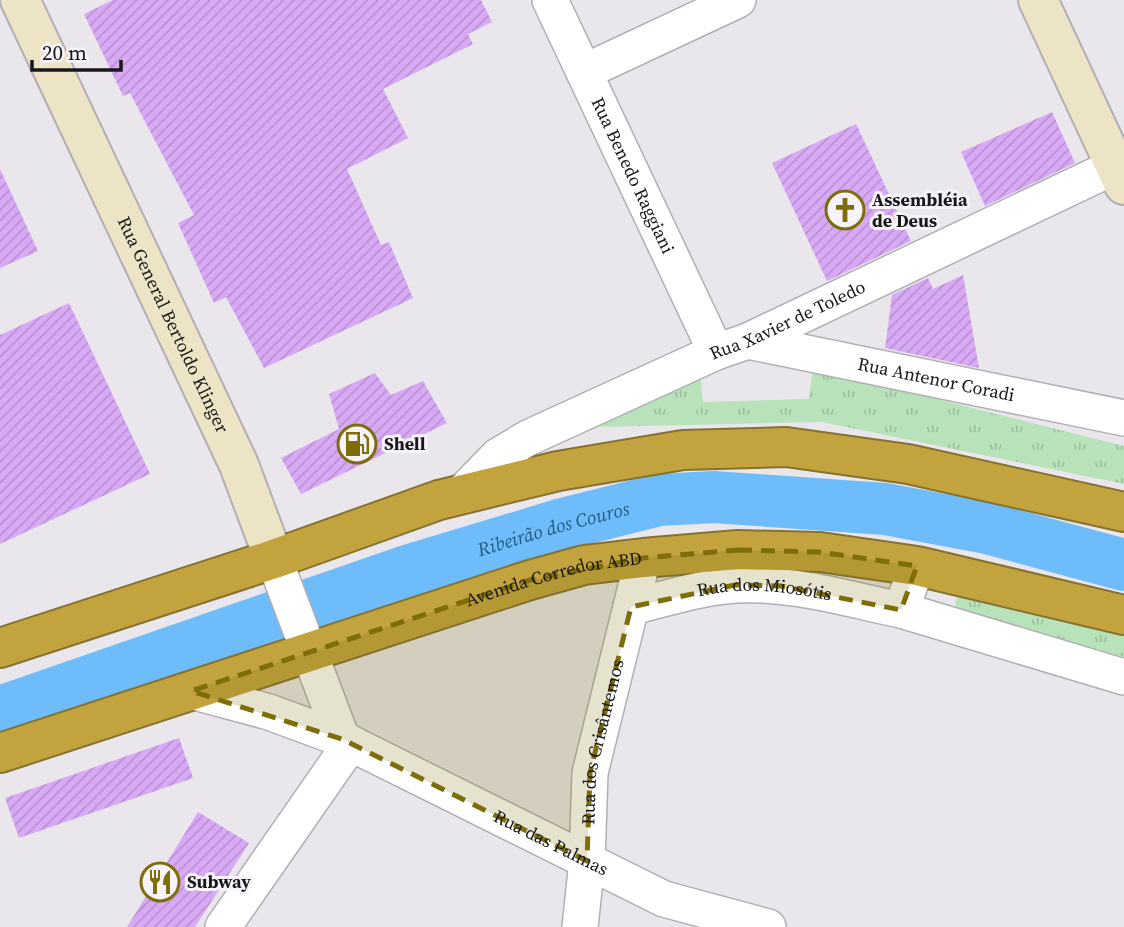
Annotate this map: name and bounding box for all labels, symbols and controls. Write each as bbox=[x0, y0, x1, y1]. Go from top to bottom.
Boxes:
scale bar bbox=[32, 28, 121, 72]
text: 20 m bbox=[42, 38, 87, 67]
street label: Rua Benedo Raggiani bbox=[586, 93, 681, 258]
place label: Assembléia de Deus bbox=[872, 187, 968, 233]
church icon: Assembléia de Deus bbox=[824, 189, 866, 231]
street label: Rua General Bertoldo Klinger bbox=[112, 212, 235, 437]
street label: Rua Xavier de Toledo bbox=[705, 274, 869, 365]
street label: Rua Antenor Coradi bbox=[856, 351, 1017, 407]
fuel station icon: Shell bbox=[336, 423, 378, 465]
place label: Shell bbox=[384, 431, 426, 456]
water label: Ribeirão dos Couros bbox=[473, 495, 632, 562]
street label: Avenida Corredor ABD bbox=[462, 545, 643, 612]
street label: Rua dos Miosótis bbox=[695, 572, 834, 607]
street label: Rua dos Crisântemos bbox=[575, 656, 630, 825]
street label: Rua das Palmas bbox=[490, 803, 613, 881]
restaurant icon: Subway bbox=[139, 861, 181, 903]
place label: Subway bbox=[187, 869, 251, 894]

